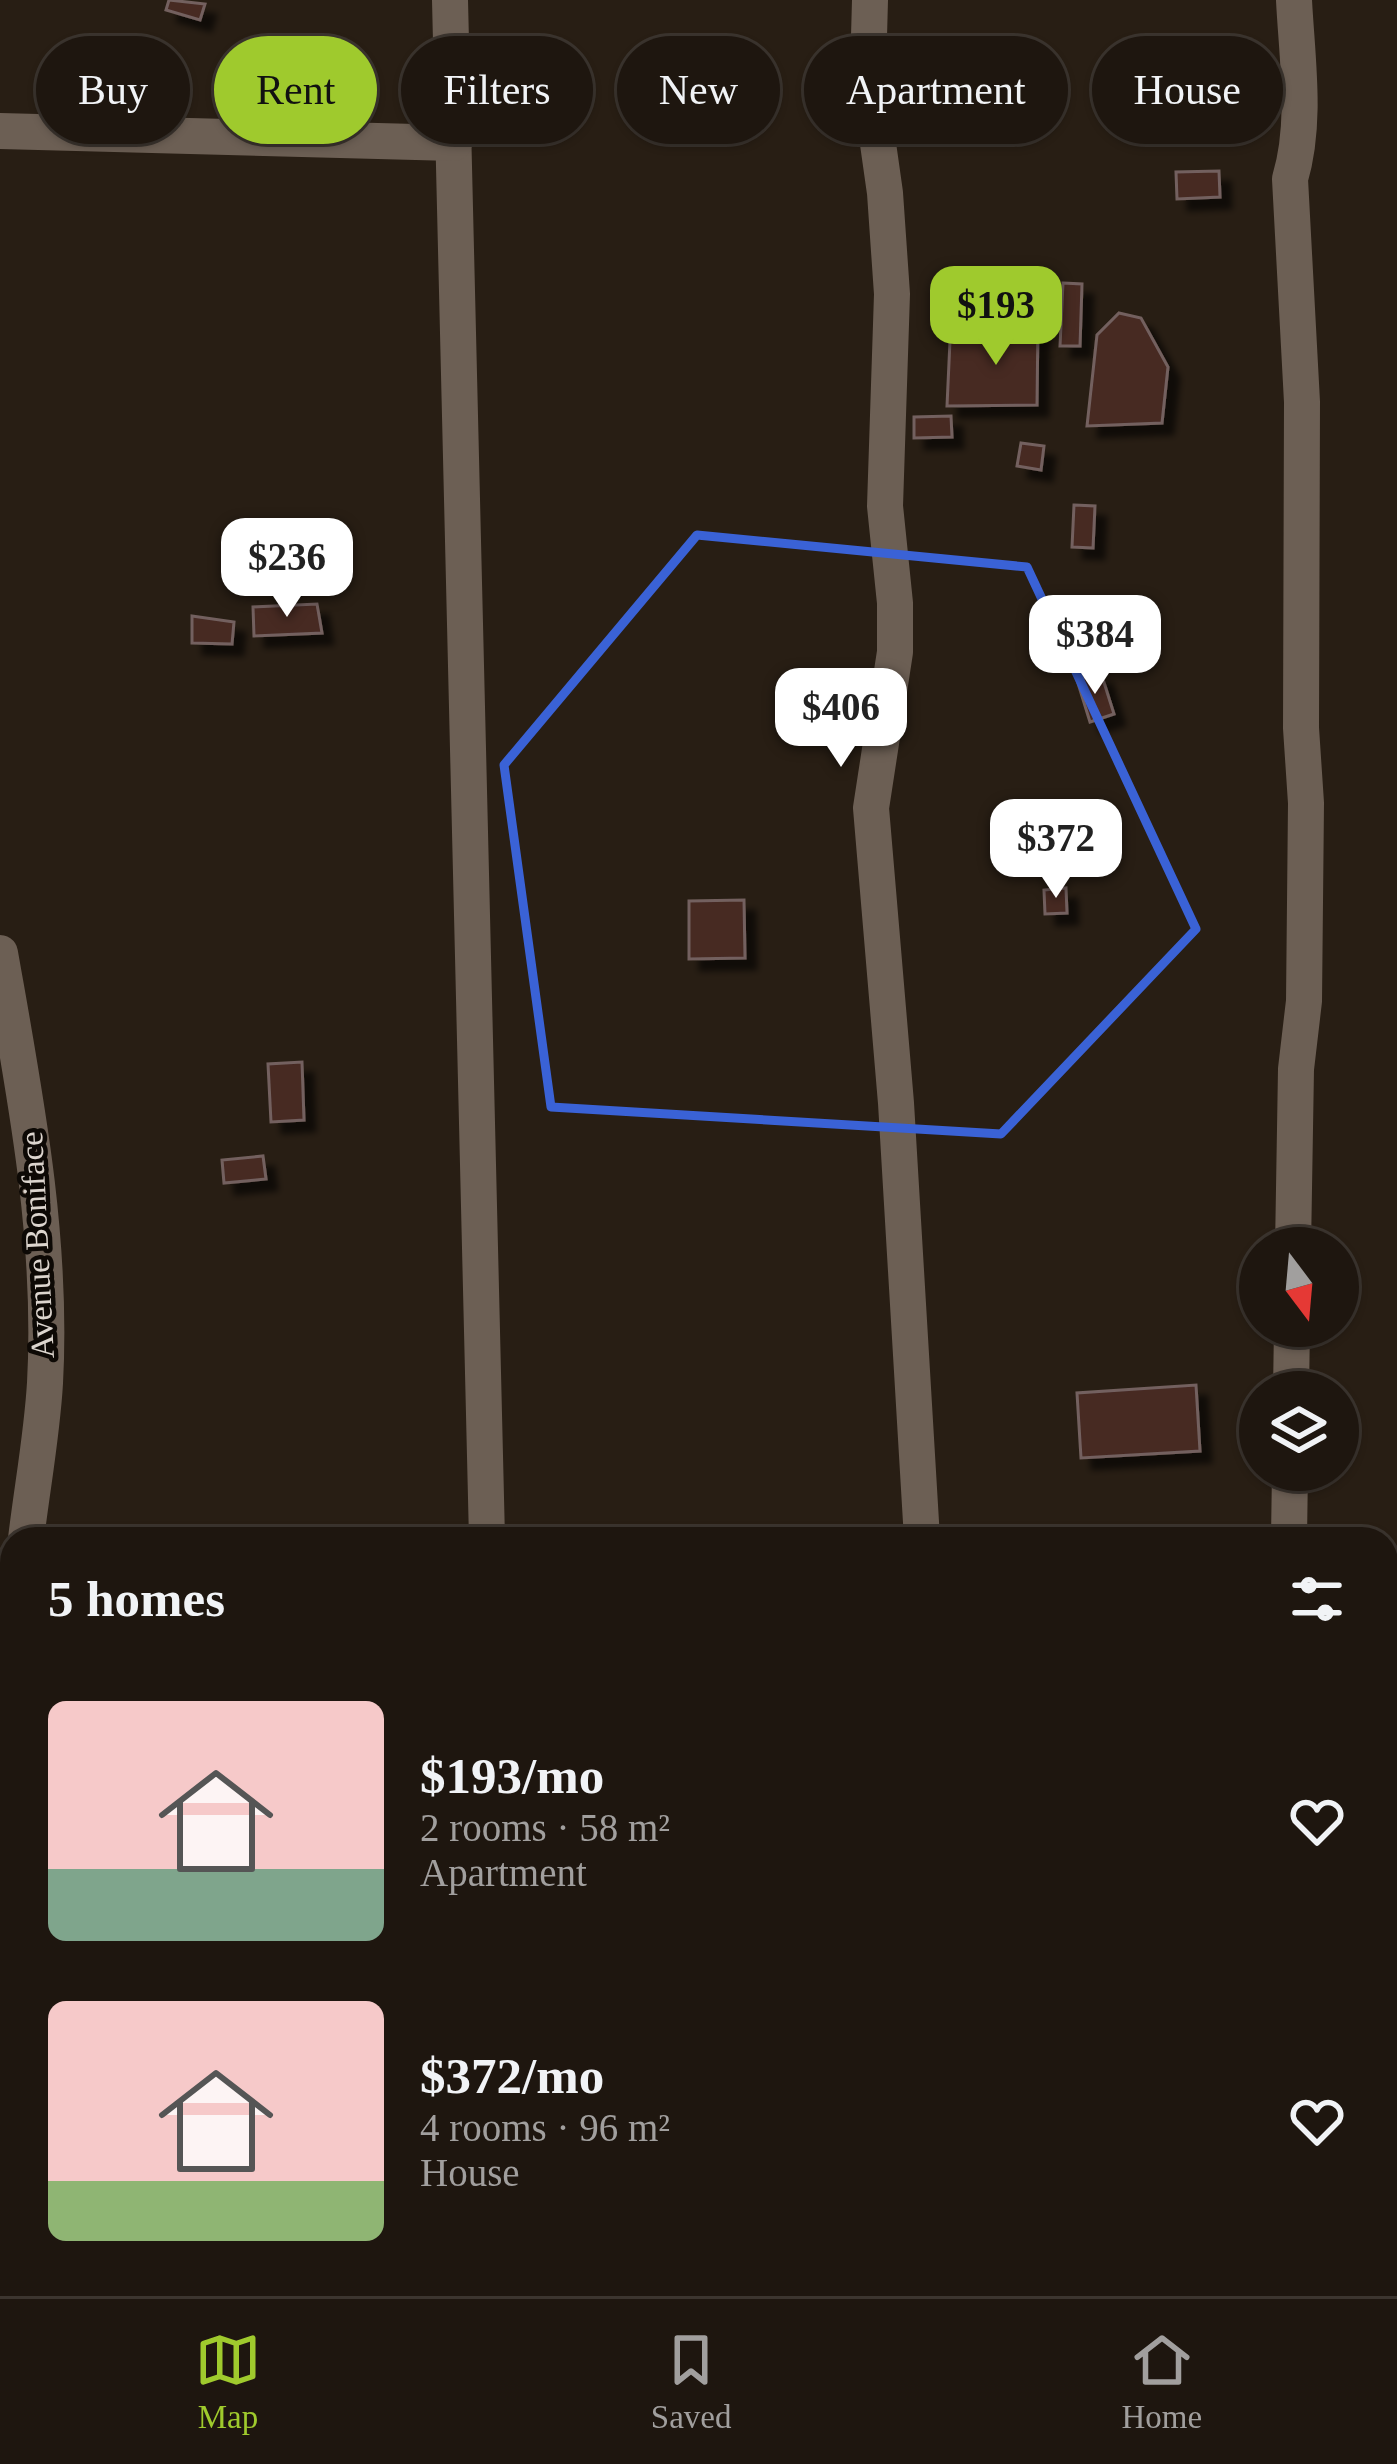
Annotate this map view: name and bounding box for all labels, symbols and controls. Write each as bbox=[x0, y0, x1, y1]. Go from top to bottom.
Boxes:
chip: Buy bbox=[36, 36, 190, 144]
chip: Rent bbox=[214, 36, 377, 144]
chip: Filters bbox=[401, 36, 593, 144]
chip: New bbox=[617, 36, 780, 144]
chip: Apartment bbox=[804, 36, 1068, 144]
chip: House bbox=[1092, 36, 1283, 144]
pin: $193 bbox=[925, 266, 1067, 368]
text: $193 bbox=[957, 283, 1035, 326]
pin: $236 bbox=[216, 518, 358, 620]
text: $236 bbox=[248, 535, 326, 578]
pin: $384 bbox=[1024, 595, 1166, 697]
text: $384 bbox=[1056, 612, 1134, 655]
pin: $406 bbox=[770, 668, 912, 770]
text: $406 bbox=[802, 685, 880, 728]
pin: $372 bbox=[985, 799, 1127, 901]
text: $372 bbox=[1017, 816, 1095, 859]
street label: Avenue Boniface bbox=[13, 1130, 61, 1360]
north arrow bbox=[1239, 1227, 1359, 1347]
map controls bbox=[1239, 1227, 1359, 1491]
button: layers bbox=[1239, 1371, 1359, 1491]
icon: filters bbox=[1284, 1566, 1350, 1632]
text: 5 homes bbox=[48, 1571, 225, 1627]
text: $193/mo bbox=[420, 1748, 604, 1804]
icon: home bbox=[144, 1749, 288, 1893]
icon: heart bbox=[1284, 1788, 1350, 1854]
text: 2 rooms · 58 m² bbox=[420, 1806, 670, 1849]
text: Apartment bbox=[420, 1851, 587, 1894]
text: $372/mo bbox=[420, 2048, 604, 2104]
icon: home bbox=[144, 2049, 288, 2193]
icon: heart bbox=[1284, 2088, 1350, 2154]
text: 4 rooms · 96 m² bbox=[420, 2106, 670, 2149]
text: House bbox=[420, 2151, 520, 2194]
tab: Map bbox=[195, 2327, 261, 2436]
tab: Saved bbox=[651, 2327, 731, 2436]
tab: Home bbox=[1121, 2327, 1202, 2436]

